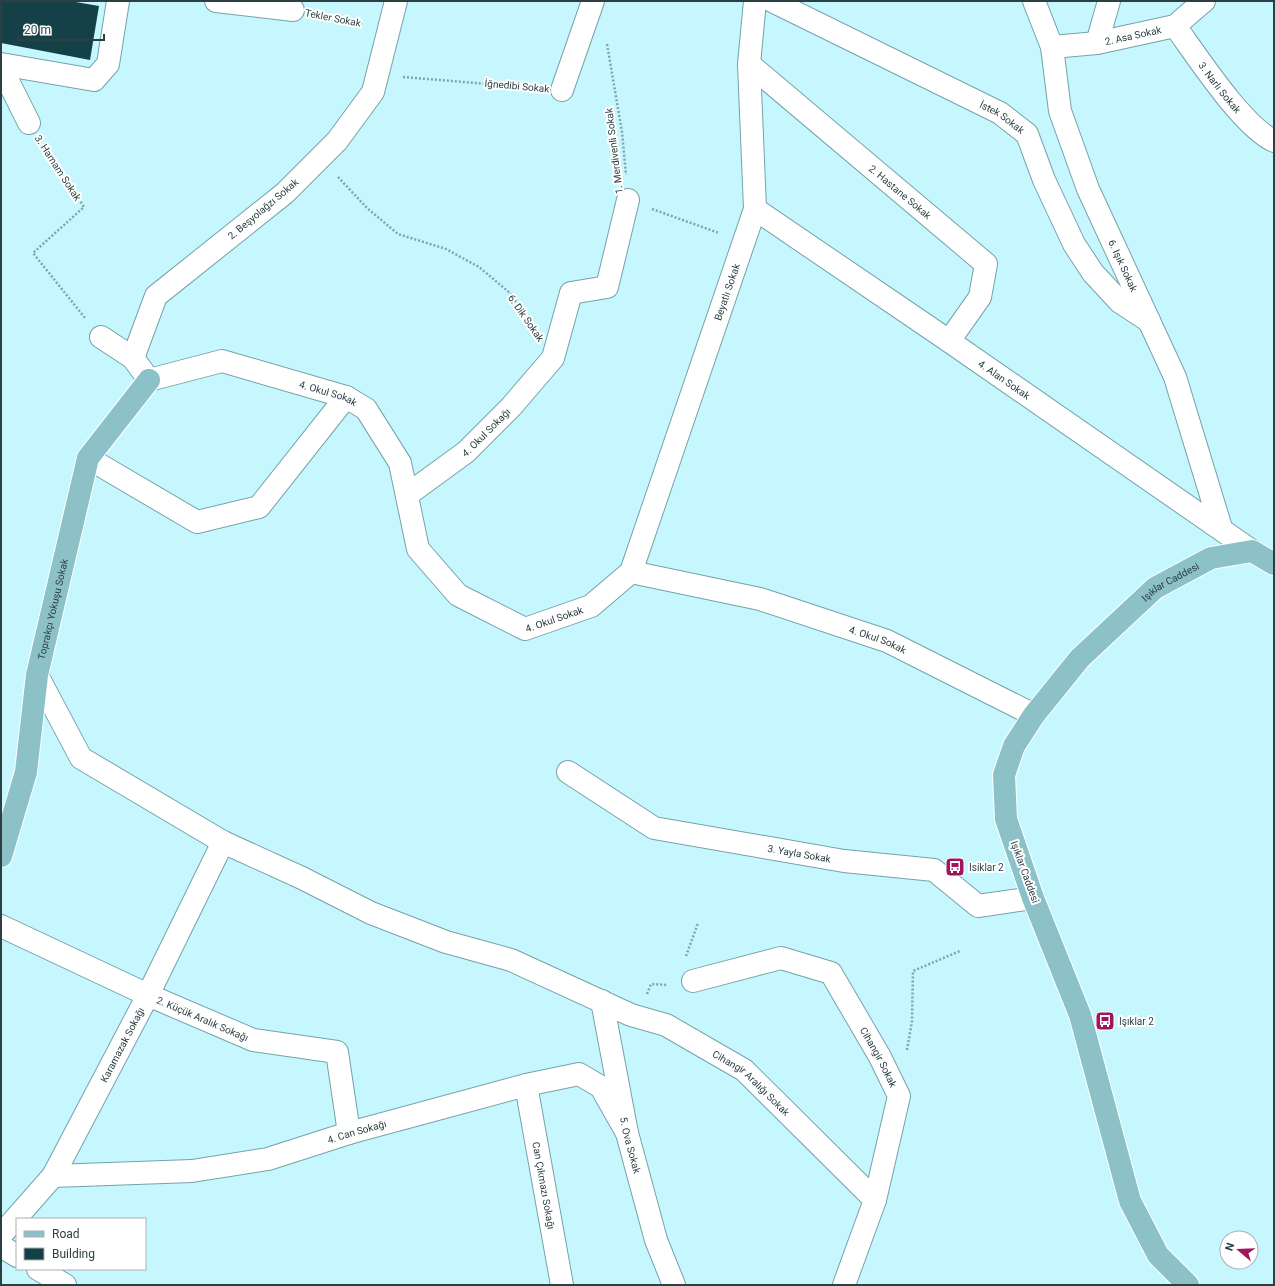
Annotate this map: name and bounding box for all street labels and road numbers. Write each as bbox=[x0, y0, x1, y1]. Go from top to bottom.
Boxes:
street label: Tekler Sokak bbox=[304, 7, 363, 29]
street label: 2. Asa Sokak bbox=[1104, 23, 1163, 47]
street label: 3. Narlı Sokak bbox=[1197, 60, 1244, 116]
street label: İğnedibi Sokak bbox=[484, 77, 551, 94]
street label: İstek Sokak bbox=[978, 98, 1027, 136]
street label: 1. Merdivenli Sokak bbox=[603, 107, 625, 195]
street label: 3. Hamam Sokak bbox=[33, 133, 84, 204]
street label: 2. Hastane Sokak bbox=[867, 162, 934, 222]
street label: 2. Beşyolağzı Sokak bbox=[226, 176, 301, 242]
street label: 6. Işık Sokak bbox=[1107, 238, 1141, 294]
street label: Beyatlı Sokak bbox=[712, 261, 742, 322]
street label: 6. Dik Sokak bbox=[506, 293, 547, 344]
street label: 4. Alan Sokak bbox=[976, 358, 1033, 402]
street label: 4. Okul Sokak bbox=[298, 378, 360, 408]
street label: 4. Okul Sokağı bbox=[460, 406, 512, 459]
street label: Toprakçı Yokuşu Sokak bbox=[35, 557, 70, 660]
street label: Işıklar Caddesi bbox=[1139, 560, 1201, 603]
street label: 4. Okul Sokak bbox=[524, 603, 585, 634]
street label: 4. Okul Sokak bbox=[848, 623, 909, 656]
street label: Işıklar Caddesi bbox=[1009, 839, 1041, 905]
street label: 3. Yayla Sokak bbox=[767, 842, 833, 864]
street label: 2. Küçük Aralık Sokağı bbox=[155, 994, 250, 1043]
street label: Karamazak Sokağı bbox=[98, 1005, 146, 1084]
street label: Cihangir Sokak bbox=[858, 1025, 900, 1090]
street label: Cihangir Aralığı Sokak bbox=[711, 1048, 793, 1118]
street label: 5. Ova Sokak bbox=[619, 1116, 643, 1175]
street label: 4. Can Sokağı bbox=[326, 1118, 388, 1145]
street label: Can Çıkmazı Sokağı bbox=[531, 1141, 557, 1230]

